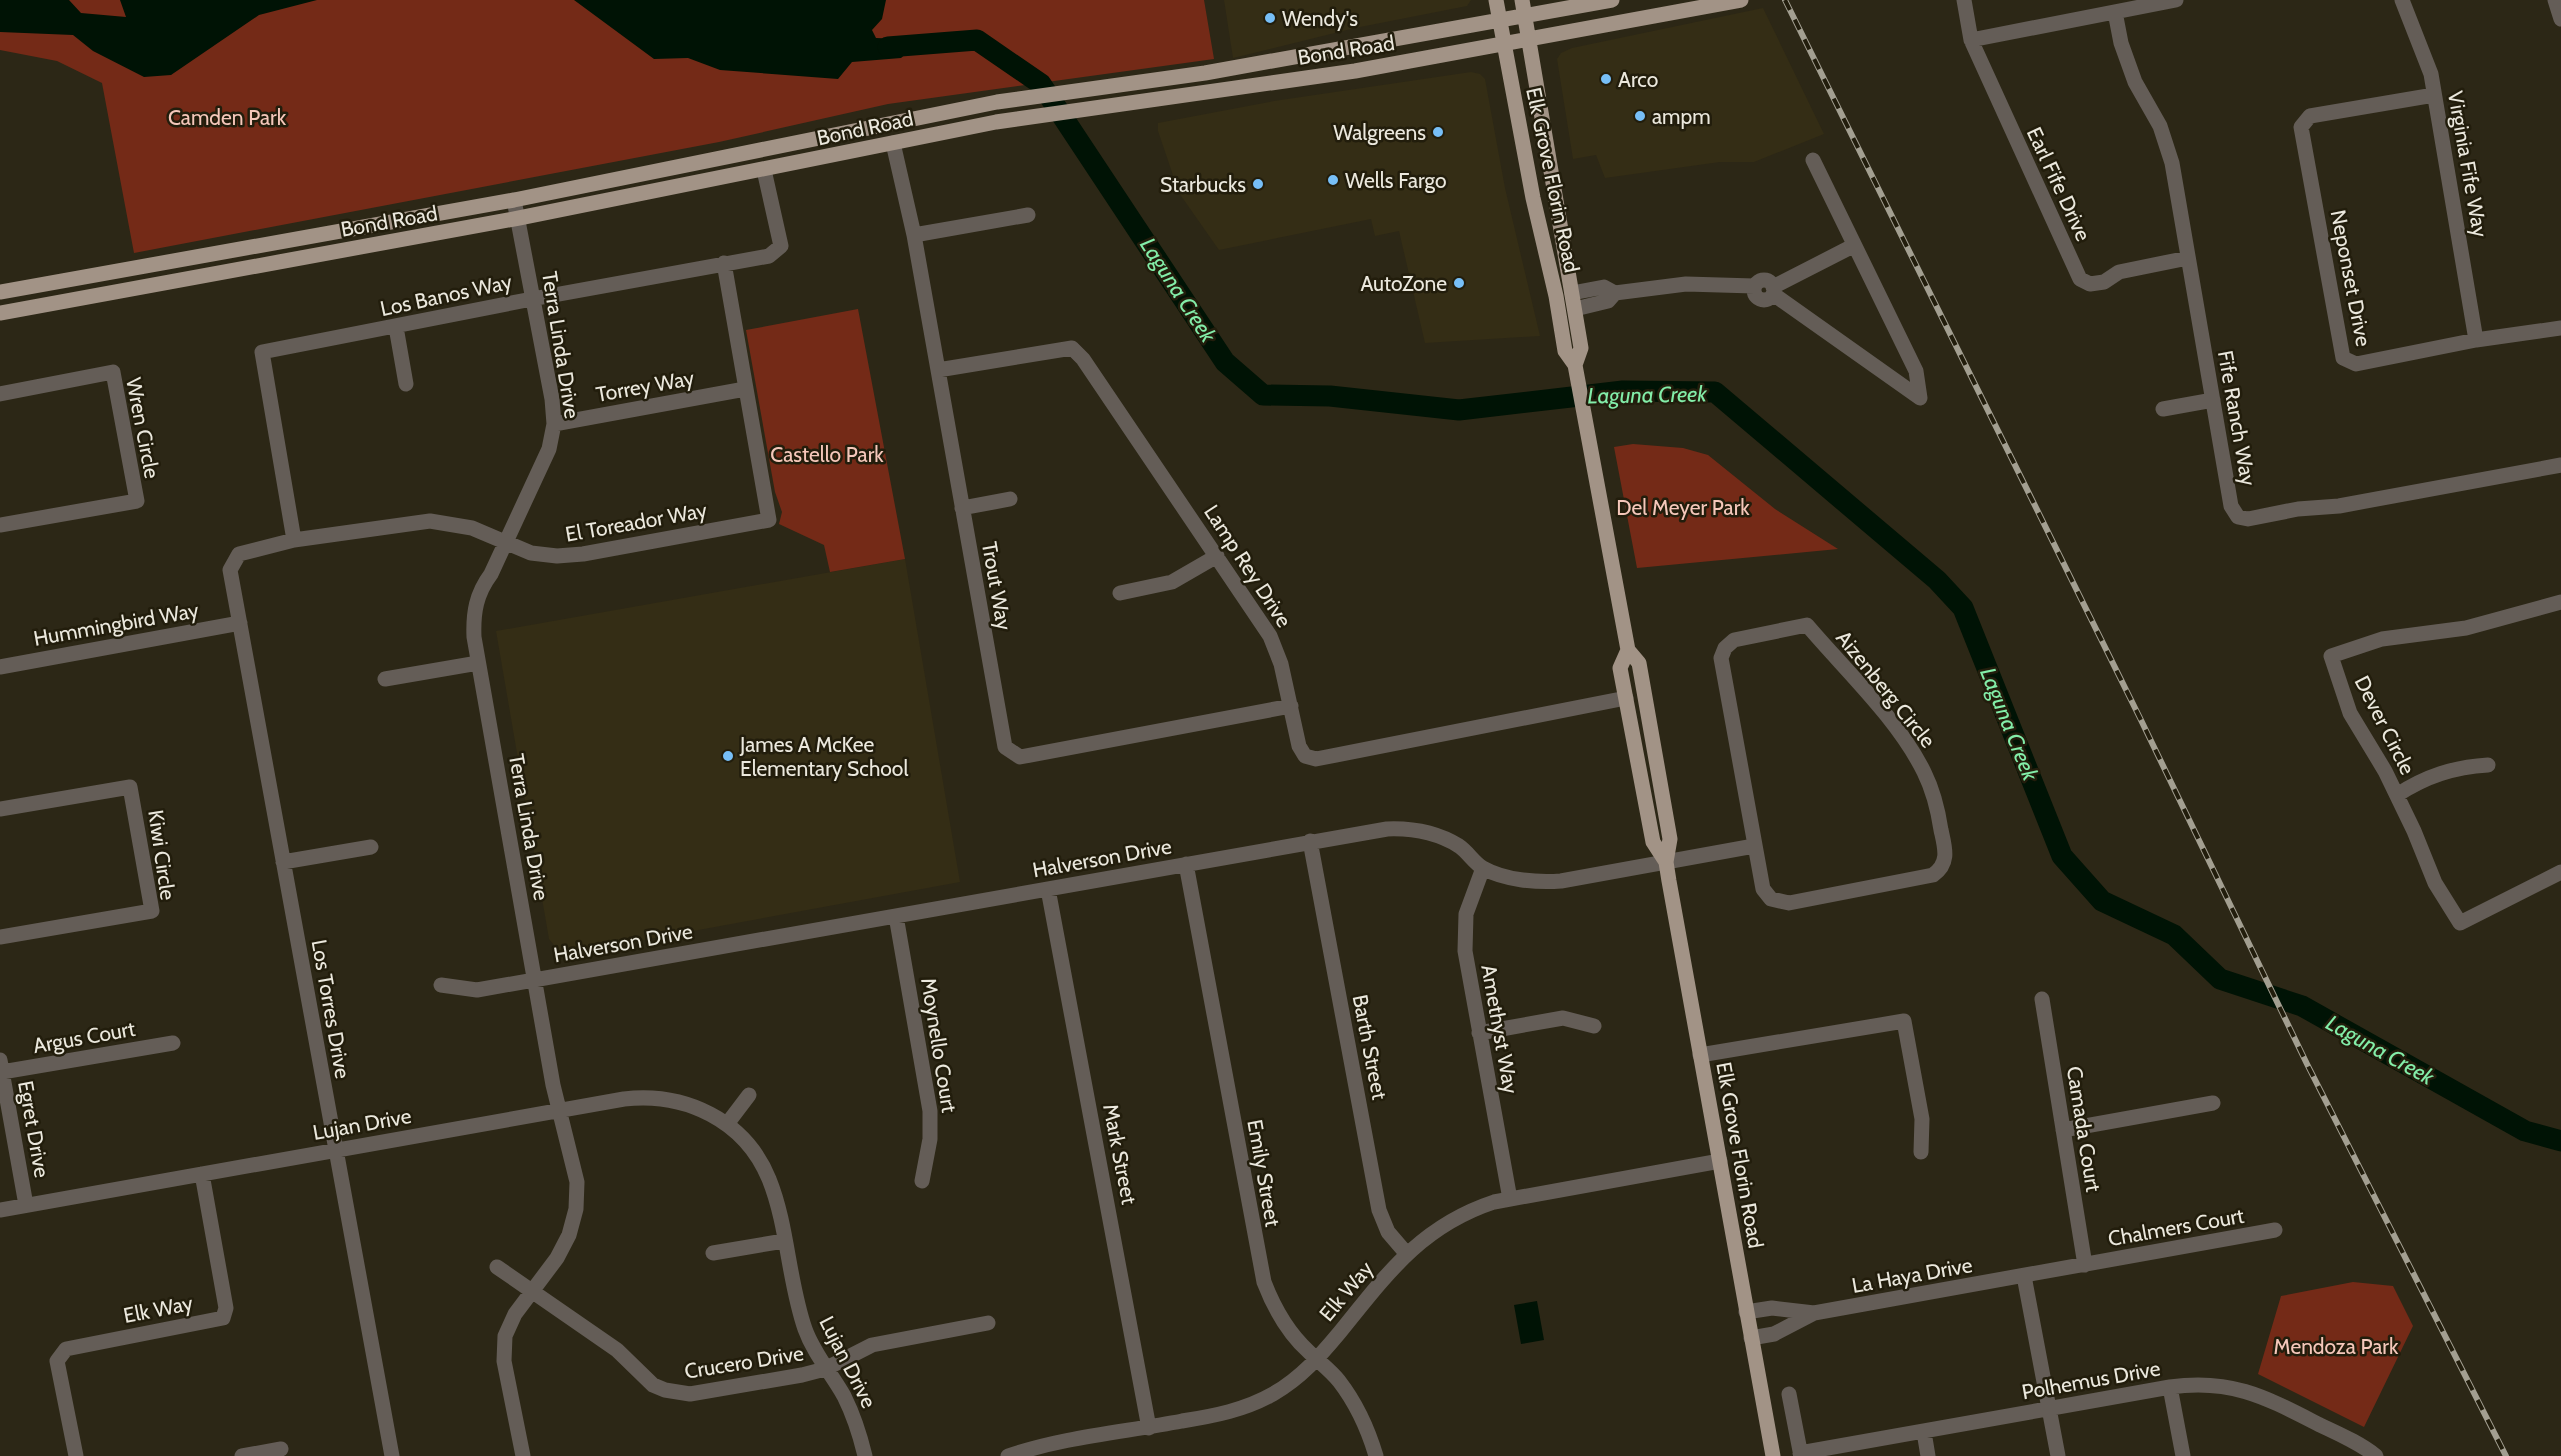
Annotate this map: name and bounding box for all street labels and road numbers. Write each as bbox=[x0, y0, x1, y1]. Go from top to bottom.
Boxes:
street label: Bond Road bbox=[1296, 30, 1396, 70]
street label: Elk Grove Florin Road bbox=[1521, 85, 1585, 275]
street label: Virginia Fife Way bbox=[2443, 89, 2493, 239]
street label: Bond Road bbox=[815, 106, 915, 150]
street label: Earl Fife Drive bbox=[2022, 123, 2096, 245]
street label: Bond Road bbox=[339, 200, 439, 242]
street label: Neponset Drive bbox=[2326, 208, 2377, 349]
street label: Los Banos Way bbox=[378, 269, 514, 321]
street label: Terra Linda Drive bbox=[537, 270, 585, 421]
street label: Fife Ranch Way bbox=[2213, 348, 2261, 488]
street label: Torrey Way bbox=[594, 365, 696, 407]
street label: Wren Circle bbox=[121, 375, 165, 481]
street label: El Toreador Way bbox=[563, 497, 709, 547]
street label: Lamp Rey Drive bbox=[1199, 500, 1297, 632]
street label: Trout Way bbox=[977, 540, 1017, 633]
street label: Hummingbird Way bbox=[31, 597, 201, 651]
street label: Aizenberg Circle bbox=[1831, 625, 1941, 753]
street label: Dever Circle bbox=[2349, 671, 2421, 779]
street label: Terra Linda Drive bbox=[504, 752, 554, 903]
street label: Kiwi Circle bbox=[143, 808, 181, 902]
street label: Halverson Drive bbox=[1030, 833, 1174, 883]
street label: Halverson Drive bbox=[551, 918, 695, 968]
street label: Los Torres Drive bbox=[306, 938, 356, 1081]
street label: Amethyst Way bbox=[1476, 963, 1524, 1096]
street label: Moynello Court bbox=[916, 976, 962, 1114]
street label: Barth Street bbox=[1348, 992, 1392, 1102]
street label: Argus Court bbox=[31, 1016, 137, 1058]
street label: Elk Grove Florin Road bbox=[1711, 1060, 1769, 1250]
street label: Camada Court bbox=[2062, 1064, 2106, 1194]
street label: Egret Drive bbox=[13, 1079, 55, 1180]
street label: Mark Street bbox=[1098, 1102, 1142, 1206]
street label: Lujan Drive bbox=[311, 1103, 414, 1146]
street label: Emily Street bbox=[1242, 1117, 1286, 1229]
street label: Chalmers Court bbox=[2106, 1203, 2246, 1251]
street label: La Haya Drive bbox=[1850, 1252, 1974, 1298]
street label: Elk Way bbox=[1314, 1256, 1378, 1326]
street label: Elk Way bbox=[121, 1290, 195, 1328]
street label: Lujan Drive bbox=[813, 1312, 882, 1413]
street label: Crucero Drive bbox=[683, 1340, 806, 1384]
street label: Polhemus Drive bbox=[2020, 1355, 2163, 1404]

